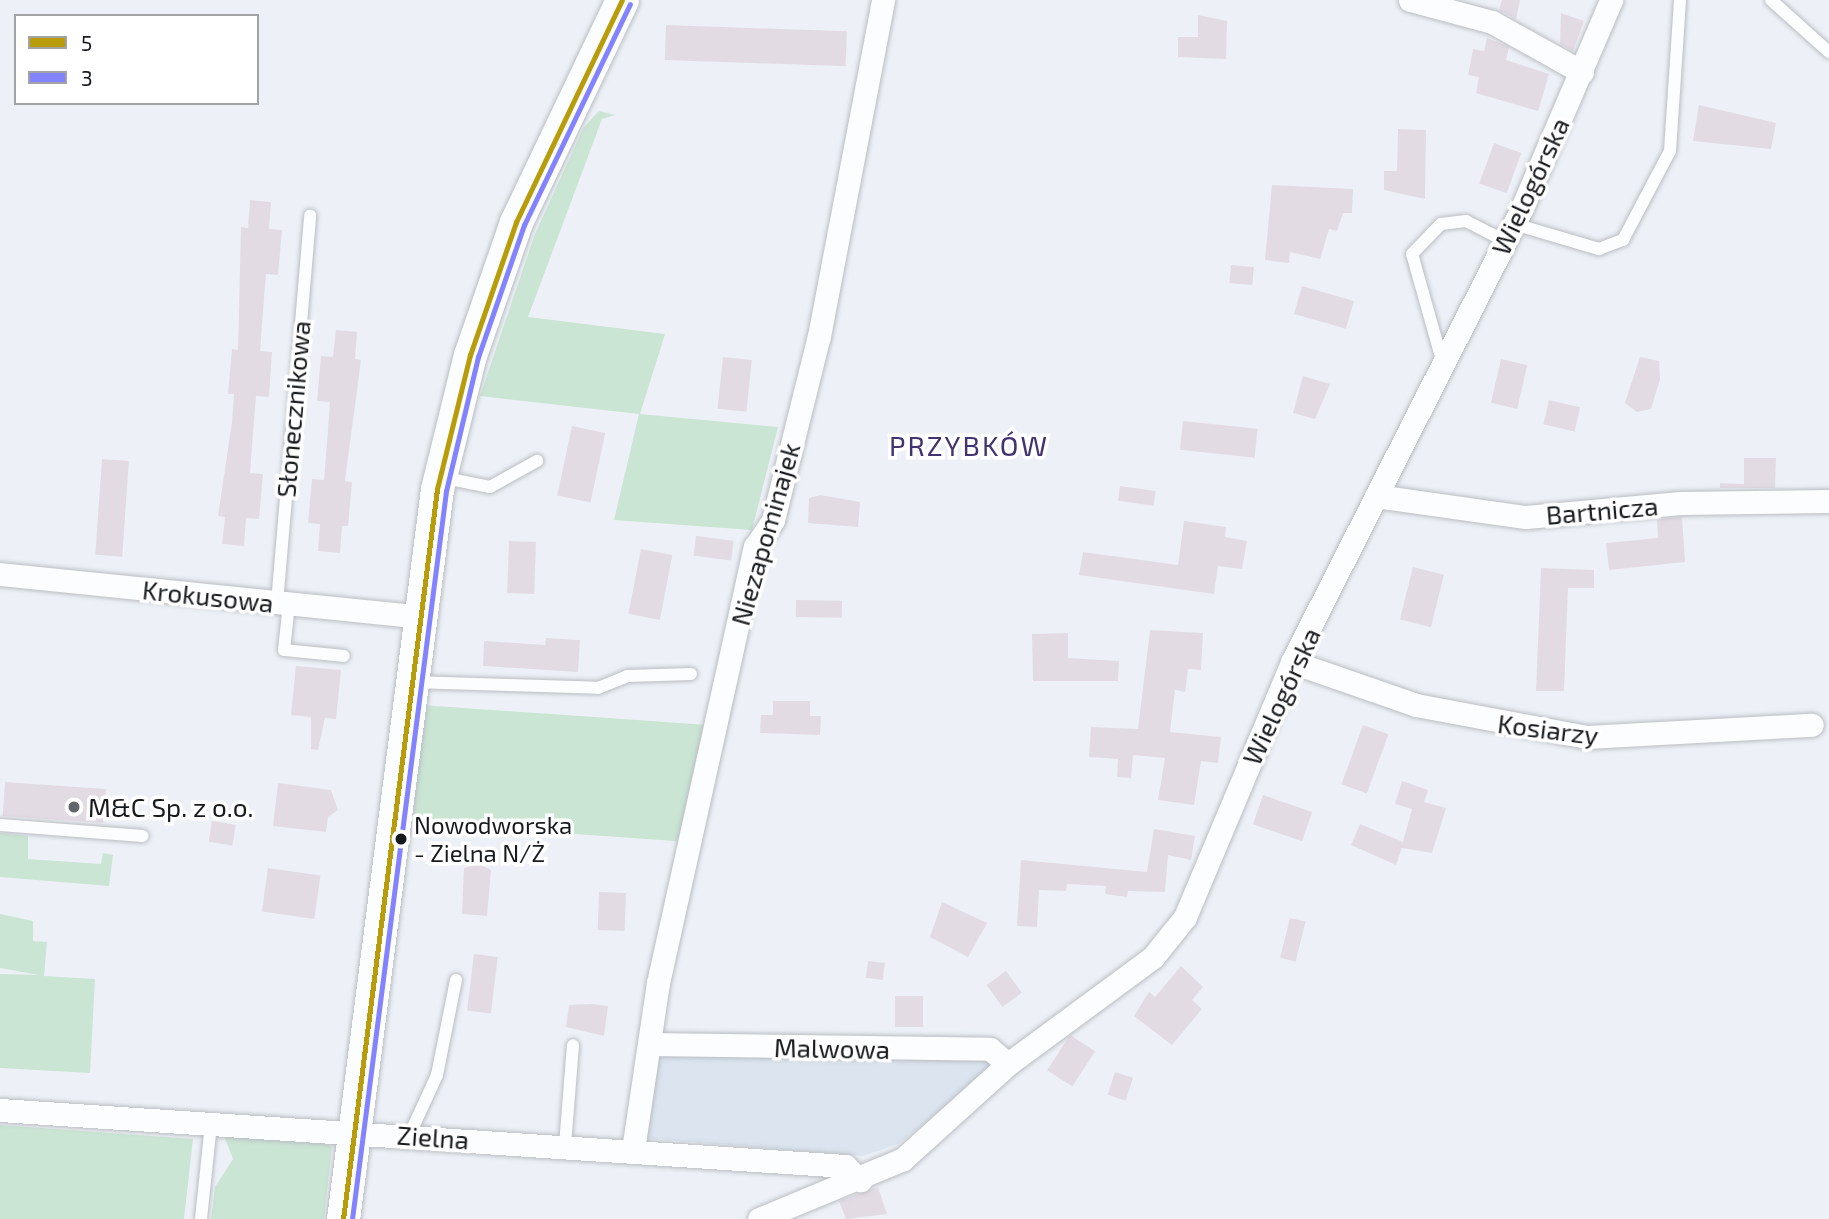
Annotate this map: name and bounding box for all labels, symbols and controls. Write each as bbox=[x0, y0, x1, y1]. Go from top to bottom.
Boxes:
legend bbox=[14, 14, 259, 105]
text: 5 bbox=[81, 30, 92, 55]
text: 3 bbox=[81, 65, 93, 90]
street label: Wielogórska bbox=[1485, 112, 1575, 260]
street label: Słonecznikowa bbox=[270, 319, 316, 499]
district label: PRZYBKÓW bbox=[890, 428, 1048, 462]
street label: Niezapominajek bbox=[724, 439, 806, 629]
street label: Bartnicza bbox=[1545, 490, 1659, 530]
street label: Krokusowa bbox=[141, 574, 275, 618]
street label: Wielogórska bbox=[1236, 622, 1326, 770]
street label: Kosiarzy bbox=[1496, 707, 1600, 751]
place label: M&C Sp. z o.o. bbox=[88, 791, 253, 823]
marker: M&C Sp. z o.o. bbox=[66, 799, 82, 815]
place label: Nowodworska - Zielna N/Ż bbox=[414, 811, 572, 867]
marker: Nowodworska - Zielna N/Ż bbox=[394, 832, 408, 846]
street label: Malwowa bbox=[774, 1031, 890, 1065]
street label: Zielna bbox=[396, 1119, 470, 1155]

